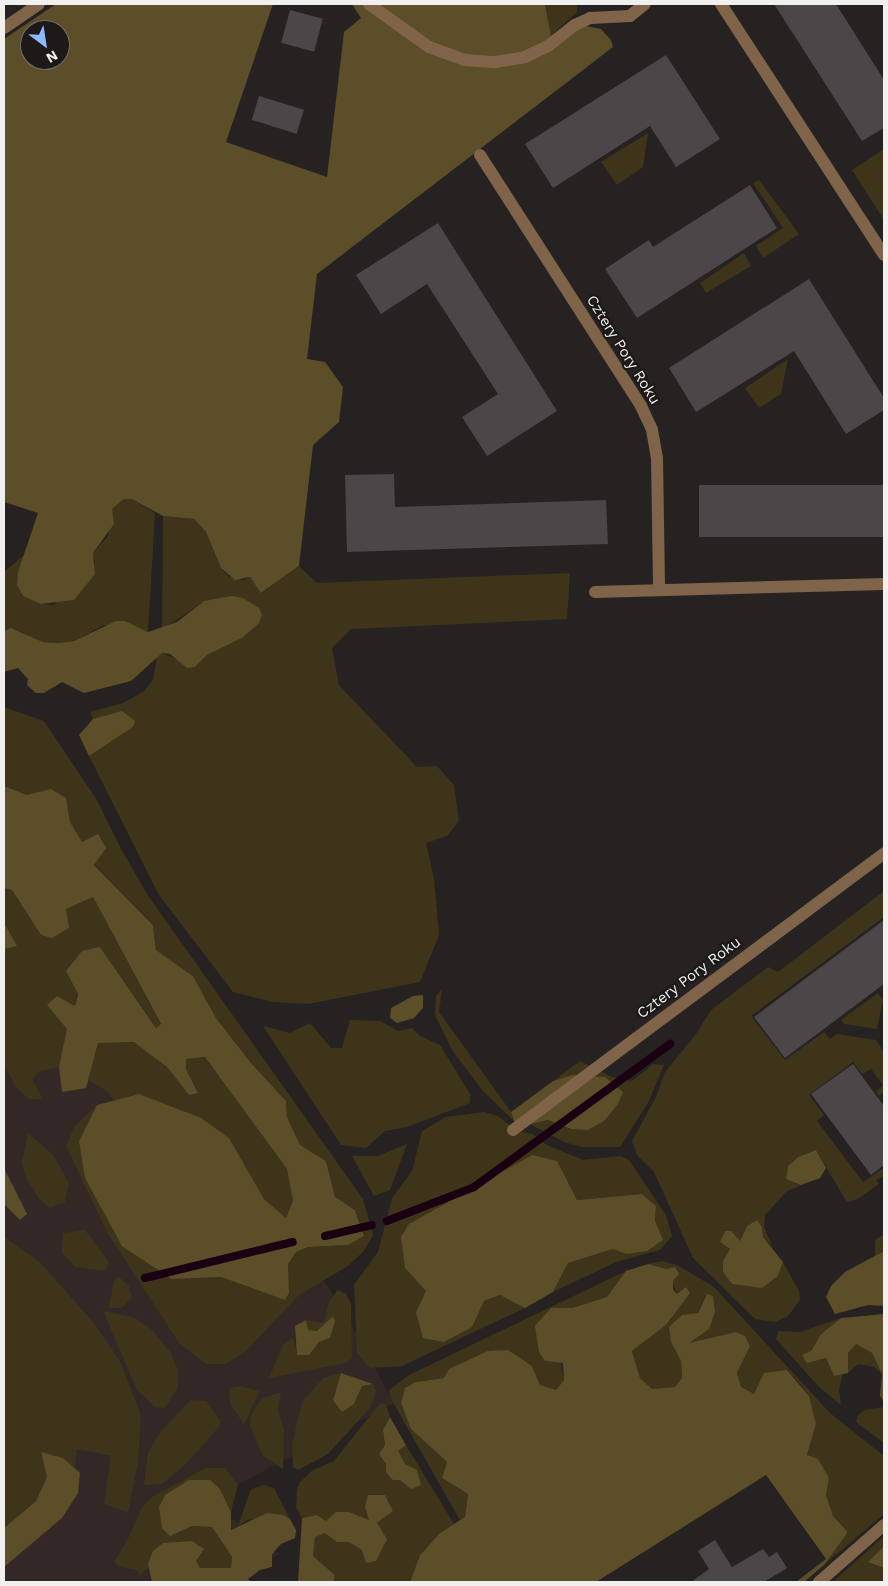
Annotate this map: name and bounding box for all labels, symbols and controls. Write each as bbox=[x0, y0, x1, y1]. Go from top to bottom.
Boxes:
north arrow bbox=[20, 20, 70, 70]
text: N bbox=[44, 47, 61, 67]
street label: Cztery Pory Roku bbox=[582, 292, 664, 408]
street label: Cztery Pory Roku bbox=[633, 933, 745, 1023]

